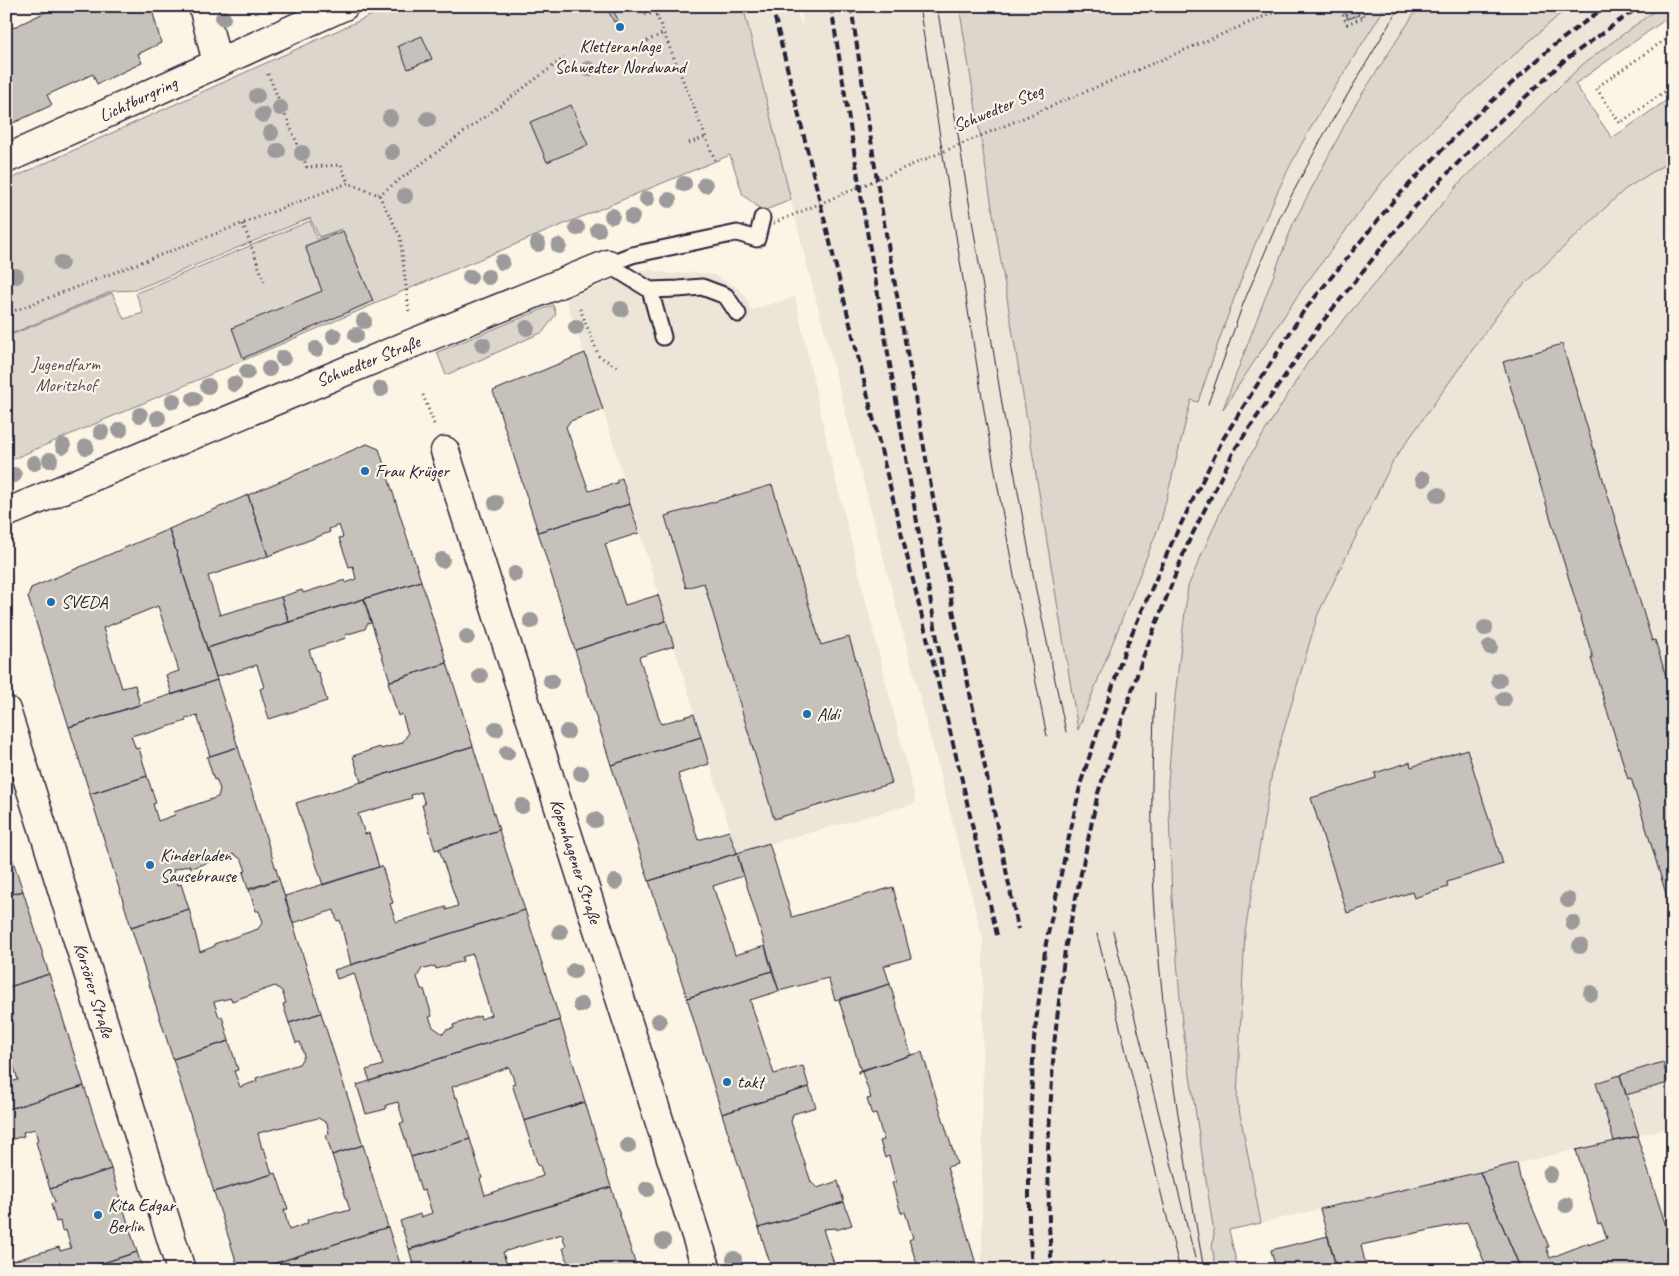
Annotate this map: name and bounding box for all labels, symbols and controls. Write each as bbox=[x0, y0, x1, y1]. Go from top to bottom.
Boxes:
marker: Kletteranlage Schwedter Nordwand bbox=[614, 21, 626, 33]
place label: Kletteranlage Schwedter Nordwand bbox=[555, 35, 688, 78]
street label: Lichtburgring bbox=[96, 71, 182, 127]
street label: Schwedter Steg bbox=[950, 79, 1048, 137]
street label: Schwedter Straße bbox=[313, 330, 424, 392]
park label: Jugendfarm Moritzhof bbox=[31, 353, 101, 396]
place label: Frau Krüger bbox=[375, 460, 450, 482]
marker: Frau Krüger bbox=[359, 465, 371, 477]
place label: SVEDA bbox=[61, 591, 108, 613]
marker: SVEDA bbox=[45, 596, 57, 608]
place label: Aldi bbox=[817, 703, 842, 725]
marker: Aldi bbox=[801, 708, 813, 720]
street label: Kopenhagener Straße bbox=[545, 796, 607, 927]
place label: Kinderladen Sausebrause bbox=[160, 844, 237, 887]
marker: Kinderladen Sausebrause bbox=[144, 859, 156, 871]
street label: Korsörer Straße bbox=[69, 940, 119, 1041]
place label: takt bbox=[737, 1071, 766, 1093]
marker: takt bbox=[721, 1076, 733, 1088]
place label: Kita Edgar Berlin bbox=[108, 1194, 177, 1237]
marker: Kita Edgar Berlin bbox=[92, 1209, 104, 1221]

